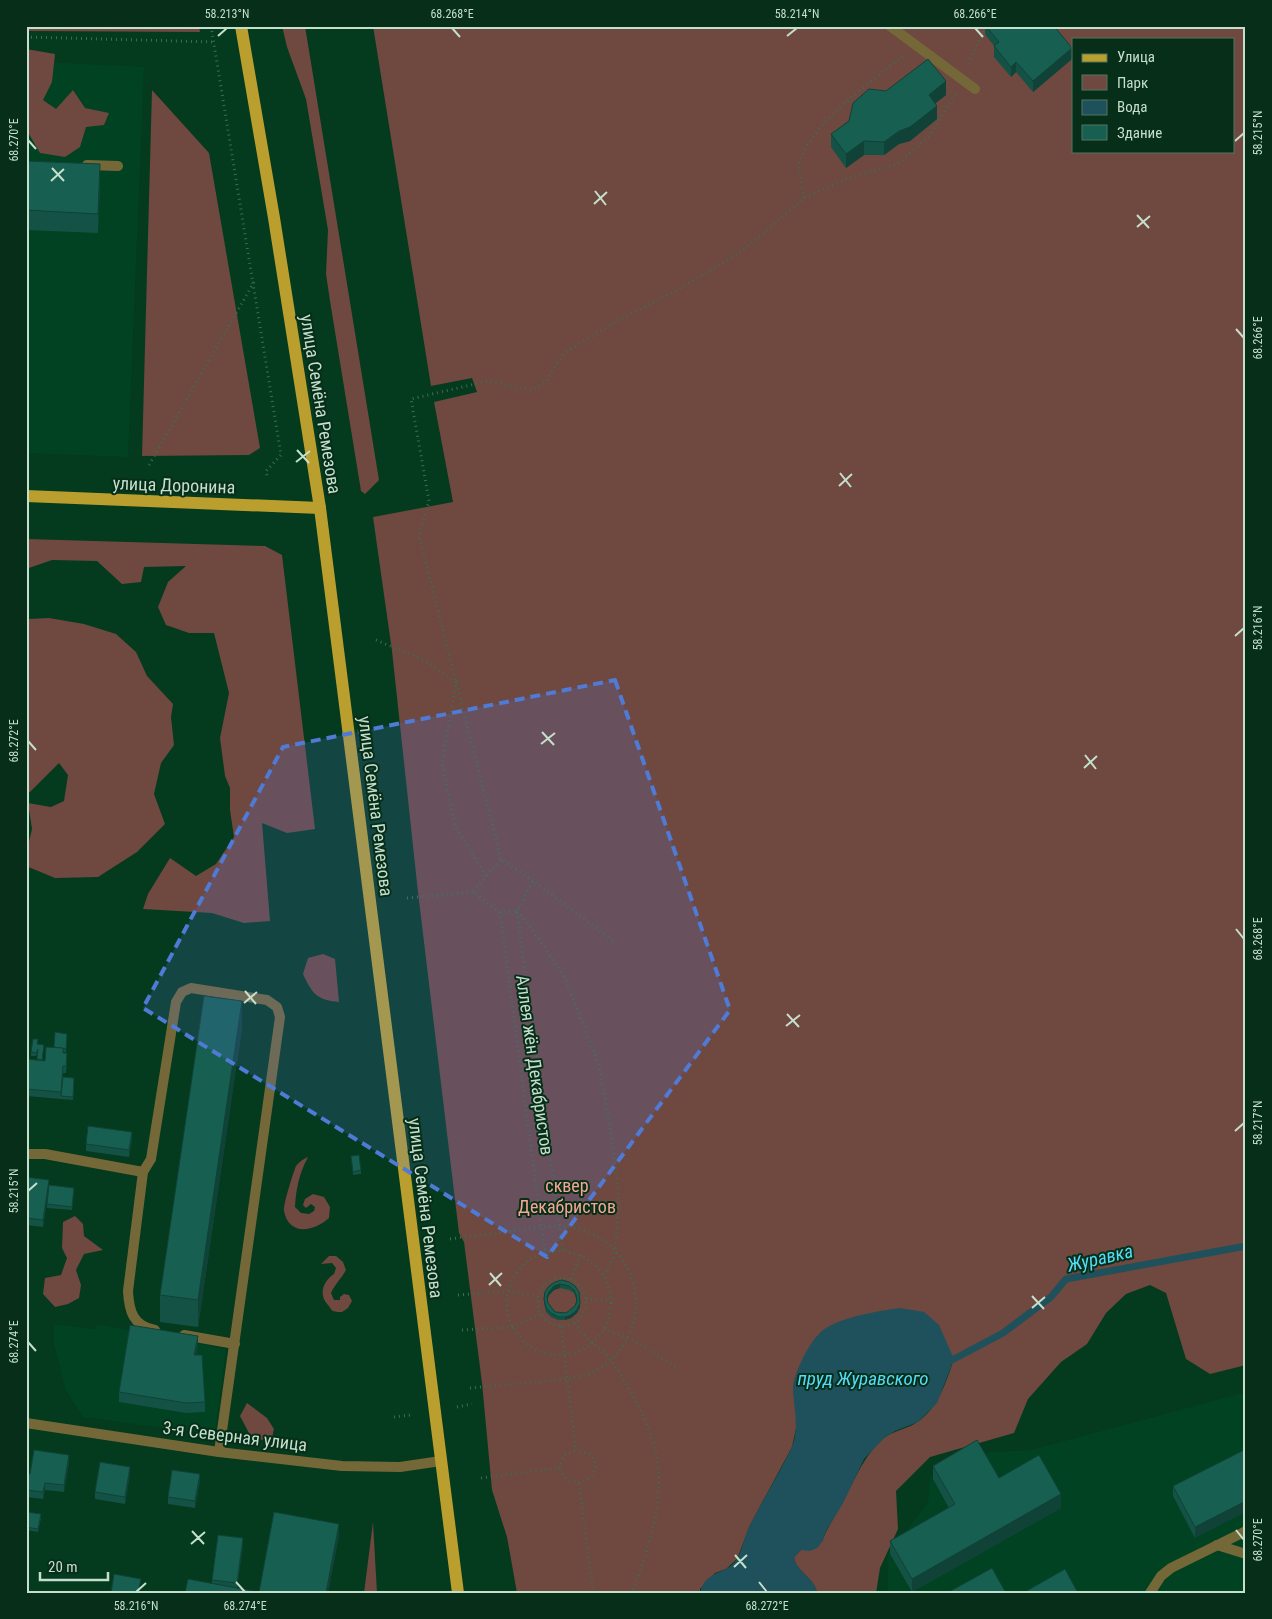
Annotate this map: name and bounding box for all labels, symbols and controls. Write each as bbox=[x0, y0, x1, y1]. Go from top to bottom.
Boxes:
text: 58.213°N bbox=[205, 7, 249, 21]
text: 68.268°E bbox=[430, 7, 474, 21]
text: 58.214°N bbox=[775, 7, 819, 21]
text: 68.266°E bbox=[953, 7, 997, 21]
legend bbox=[1072, 38, 1234, 152]
text: Улица bbox=[1117, 48, 1155, 66]
text: Парк bbox=[1117, 74, 1148, 92]
text: Вода bbox=[1117, 98, 1147, 116]
text: 58.215°N bbox=[1251, 111, 1265, 155]
text: 68.270°E bbox=[7, 118, 21, 162]
text: Здание bbox=[1117, 124, 1162, 142]
street label: улица Семёна Ремезова bbox=[296, 313, 346, 495]
text: 68.266°E bbox=[1251, 316, 1265, 360]
street label: улица Доронина bbox=[112, 472, 236, 498]
text: 58.216°N bbox=[1251, 606, 1265, 650]
street label: улица Семёна Ремезова bbox=[355, 715, 397, 897]
text: 68.272°E bbox=[7, 719, 21, 763]
text: 68.268°E bbox=[1251, 917, 1265, 961]
street label: Аллея жён Декабристов bbox=[512, 974, 558, 1156]
text: 58.217°N bbox=[1251, 1101, 1265, 1145]
street label: улица Семёна Ремезова bbox=[405, 1117, 447, 1299]
text: 58.215°N bbox=[7, 1169, 21, 1213]
park label: сквер Декабристов bbox=[518, 1175, 616, 1217]
water label: Журавка bbox=[1064, 1239, 1135, 1277]
text: 68.274°E bbox=[7, 1320, 21, 1364]
water label: пруд Журавского bbox=[797, 1367, 929, 1390]
street label: 3-я Северная улица bbox=[162, 1417, 308, 1455]
text: 68.270°E bbox=[1251, 1518, 1265, 1562]
scale bar bbox=[40, 1549, 108, 1581]
text: 20 m bbox=[48, 1558, 78, 1576]
text: 58.216°N bbox=[114, 1599, 158, 1613]
text: 68.274°E bbox=[223, 1599, 267, 1613]
text: 68.272°E bbox=[745, 1599, 789, 1613]

